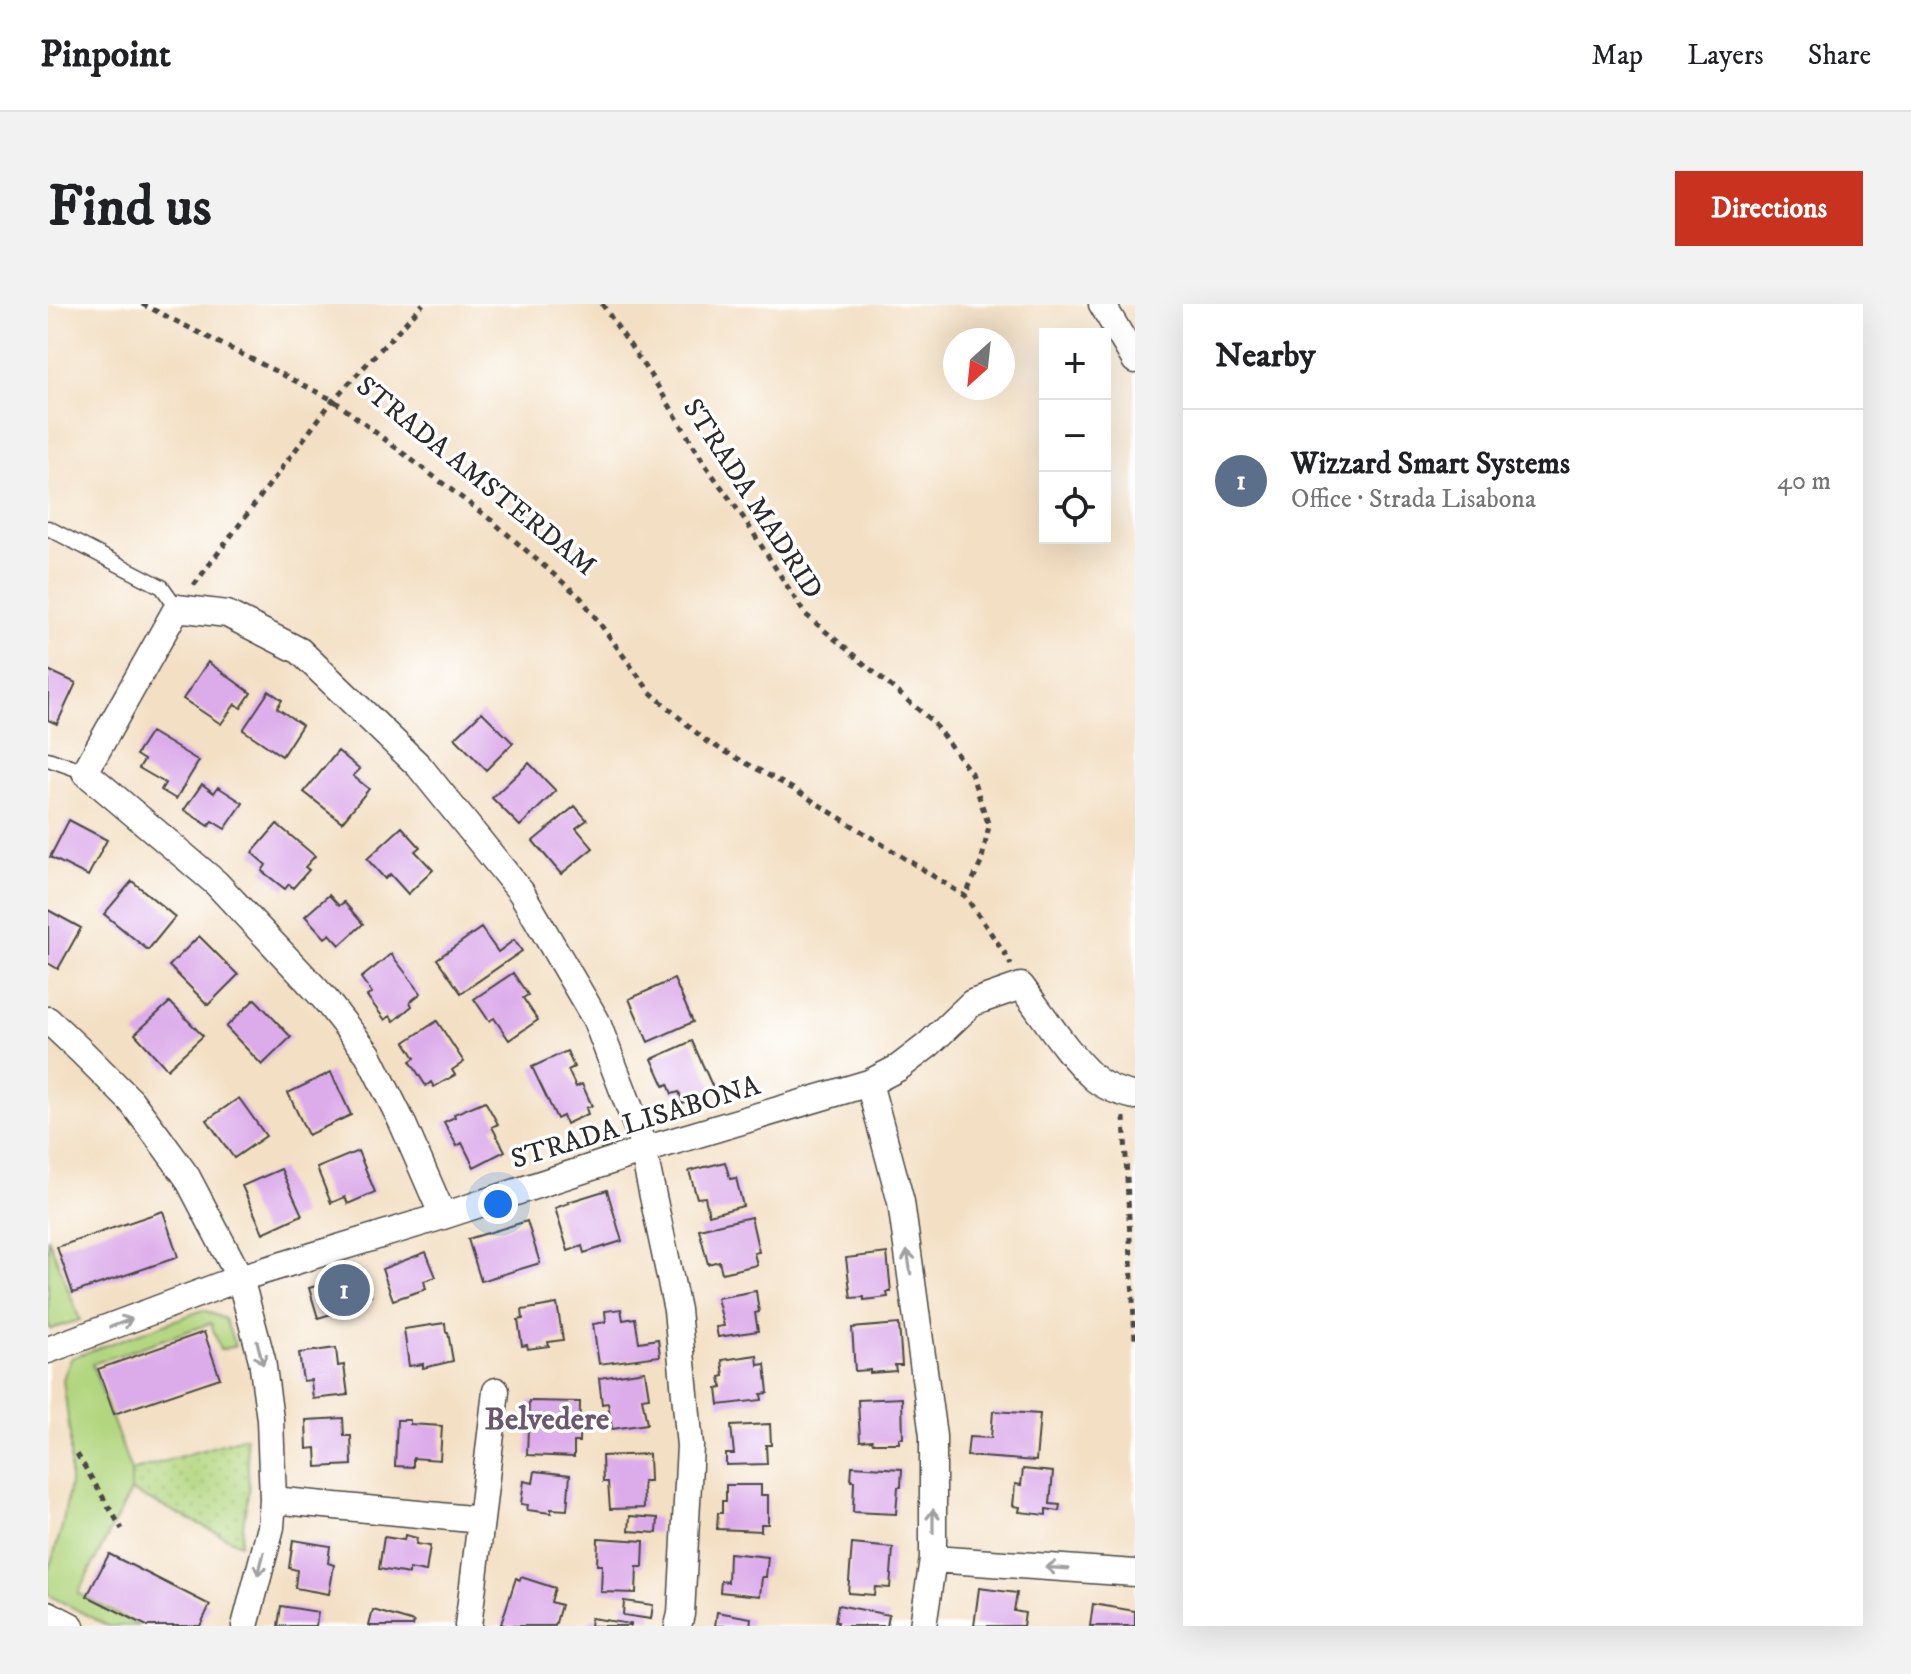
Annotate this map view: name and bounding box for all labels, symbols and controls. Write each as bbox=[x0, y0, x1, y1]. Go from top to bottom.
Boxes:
text: Pinpoint bbox=[40, 31, 171, 79]
text: Map bbox=[1592, 38, 1643, 73]
text: Layers bbox=[1687, 38, 1764, 73]
text: Share bbox=[1808, 38, 1871, 73]
button: Directions bbox=[1675, 171, 1863, 246]
text: Find us bbox=[48, 173, 212, 243]
north arrow bbox=[943, 328, 1015, 400]
map controls bbox=[1039, 328, 1111, 544]
button: + bbox=[1039, 328, 1111, 400]
text: Nearby bbox=[1215, 335, 1316, 377]
street label: STRADA AMSTERDAM bbox=[349, 369, 603, 584]
street label: STRADA MADRID bbox=[675, 392, 831, 606]
button: − bbox=[1039, 400, 1111, 472]
text: Wizzard Smart Systems bbox=[1291, 446, 1570, 483]
text: 1 bbox=[1236, 465, 1246, 498]
text: 40 m bbox=[1777, 465, 1831, 498]
button: locate bbox=[1039, 472, 1111, 544]
text: Office · Strada Lisabona bbox=[1291, 483, 1536, 516]
street label: STRADA LISABONA bbox=[507, 1068, 765, 1177]
your location bbox=[478, 1184, 518, 1224]
one-way arrow bbox=[902, 1249, 917, 1276]
pin: 1 bbox=[318, 1260, 370, 1320]
one-way arrow bbox=[108, 1314, 133, 1329]
one-way arrow bbox=[253, 1339, 268, 1365]
district label: Belvedere bbox=[485, 1400, 609, 1440]
one-way arrow bbox=[925, 1508, 941, 1535]
one-way arrow bbox=[253, 1550, 268, 1576]
one-way arrow bbox=[1044, 1560, 1071, 1575]

